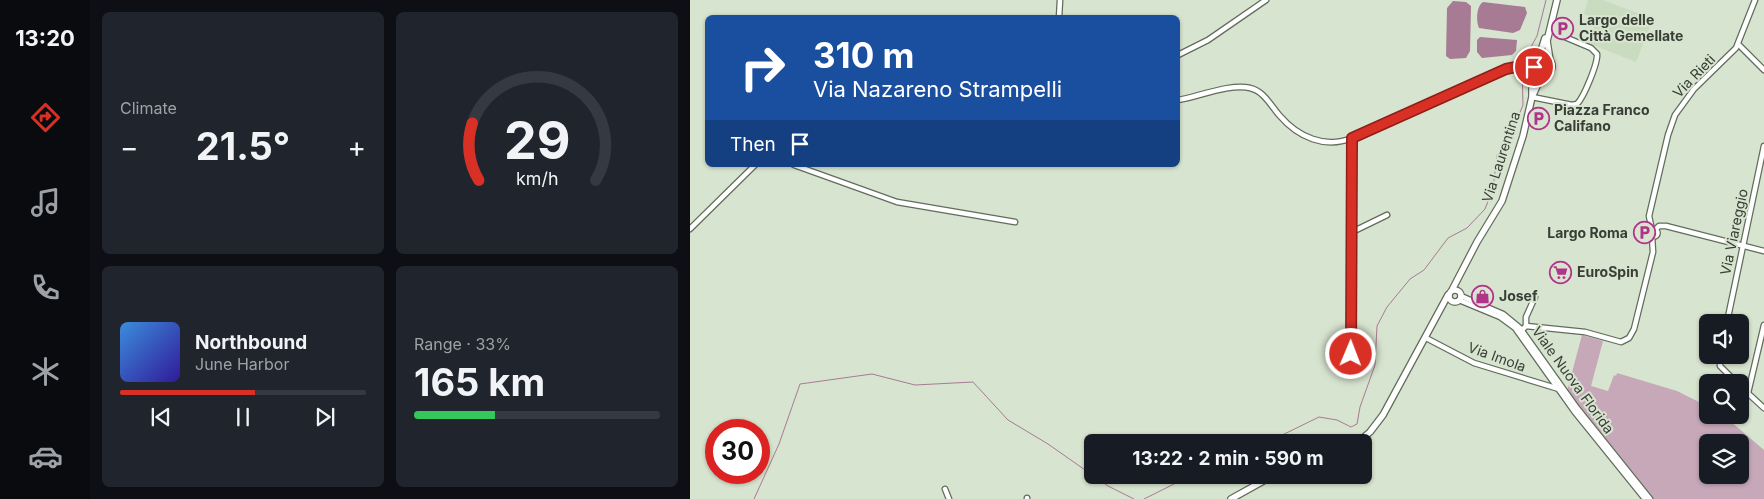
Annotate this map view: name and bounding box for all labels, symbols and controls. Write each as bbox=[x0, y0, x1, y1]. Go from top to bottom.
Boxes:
place label: Largo delle Città Gemellate bbox=[1579, 11, 1683, 44]
parking icon: Largo delle Città Gemellate bbox=[1551, 16, 1575, 40]
text: 13:20 bbox=[15, 25, 75, 51]
text: 310 m bbox=[813, 34, 915, 76]
icon: right bbox=[730, 35, 795, 100]
pin bbox=[1513, 46, 1555, 88]
street label: Via Rieti bbox=[1669, 51, 1718, 101]
icon: arrive bbox=[1520, 53, 1548, 81]
text: Via Nazareno Strampelli bbox=[813, 76, 1062, 102]
text: Climate bbox=[120, 98, 177, 118]
icon: directions bbox=[28, 100, 63, 135]
place label: Piazza Franco Califano bbox=[1554, 101, 1650, 134]
parking icon: Piazza Franco Califano bbox=[1526, 106, 1550, 130]
text: 29 bbox=[504, 109, 570, 172]
street label: Via Laurentina bbox=[1478, 109, 1523, 204]
text: 21.5° bbox=[196, 123, 290, 169]
text: − bbox=[120, 130, 139, 164]
text: + bbox=[347, 130, 366, 164]
icon: arrive bbox=[786, 130, 814, 158]
text: Then bbox=[730, 133, 776, 156]
text: km/h bbox=[516, 168, 558, 189]
icon: music bbox=[28, 185, 63, 220]
street label: Via Viareggio bbox=[1716, 187, 1751, 277]
parking icon: Largo Roma bbox=[1632, 221, 1656, 245]
place label: Largo Roma bbox=[1547, 224, 1628, 241]
supermarket icon: EuroSpin bbox=[1549, 260, 1573, 284]
place label: EuroSpin bbox=[1577, 263, 1639, 280]
icon: phone bbox=[28, 270, 63, 305]
shop icon: Josef bbox=[1471, 284, 1495, 308]
place label: Josef bbox=[1499, 287, 1538, 304]
map controls bbox=[1699, 314, 1749, 484]
button: sound bbox=[1699, 314, 1749, 364]
street label: Viale Nuova Florida bbox=[1529, 323, 1618, 437]
position arrow bbox=[1324, 327, 1376, 379]
text: Northbound bbox=[195, 331, 307, 354]
text: Range · 33% bbox=[414, 334, 511, 354]
street label: Via Imola bbox=[1466, 338, 1529, 375]
icon: climate bbox=[28, 354, 63, 389]
text: June Harbor bbox=[195, 354, 289, 374]
text: 165 km bbox=[414, 359, 545, 405]
button: search bbox=[1699, 374, 1749, 424]
icon: previous bbox=[147, 403, 175, 431]
icon: pause bbox=[229, 403, 257, 431]
icon: next bbox=[311, 403, 339, 431]
speed limit sign: 30 bbox=[705, 419, 770, 484]
button: layers bbox=[1699, 434, 1749, 484]
icon: car bbox=[28, 439, 63, 474]
text: 13:22 · 2 min · 590 m bbox=[1132, 447, 1324, 470]

